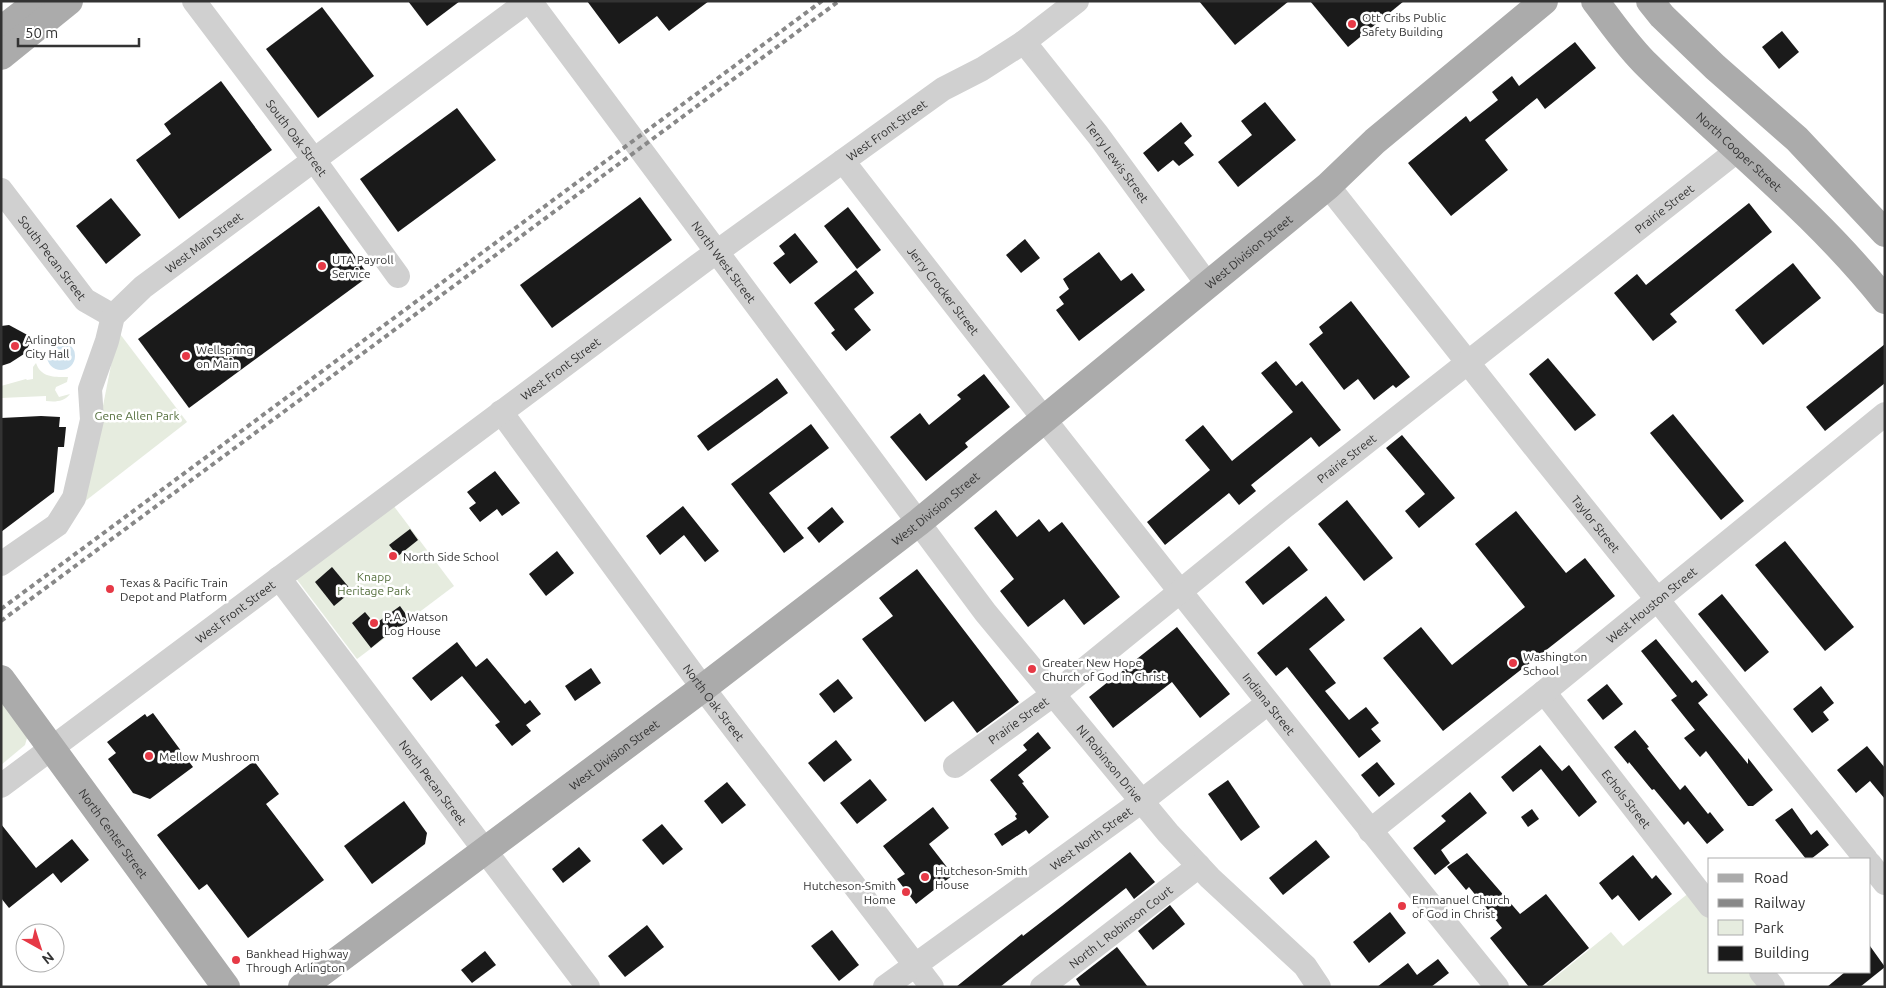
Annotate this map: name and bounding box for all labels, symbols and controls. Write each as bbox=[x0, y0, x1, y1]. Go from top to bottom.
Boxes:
place label: Ott Cribs Public Safety Building bbox=[1362, 11, 1446, 38]
scale bar bbox=[18, 15, 139, 47]
marker: Ott Cribs Public Safety Building bbox=[1346, 18, 1358, 30]
text: 50 m bbox=[25, 24, 58, 41]
street label: West Front Street bbox=[844, 96, 929, 163]
street label: South Oak Street bbox=[264, 97, 330, 179]
street label: North Cooper Street bbox=[1694, 109, 1785, 194]
street label: Terry Lewis Street bbox=[1083, 119, 1152, 205]
street label: Prairie Street bbox=[1632, 181, 1696, 235]
street label: West Main Street bbox=[162, 209, 245, 275]
street label: West Division Street bbox=[1202, 212, 1295, 291]
street label: South Pecan Street bbox=[16, 213, 89, 303]
street label: North West Street bbox=[690, 218, 759, 305]
street label: Jerry Crocker Street bbox=[905, 244, 982, 337]
place label: UTA Payroll Service bbox=[332, 253, 394, 280]
marker: UTA Payroll Service bbox=[316, 260, 328, 272]
place label: Arlington City Hall bbox=[25, 333, 76, 360]
street label: West Front Street bbox=[518, 334, 603, 402]
marker: Arlington City Hall bbox=[9, 340, 21, 352]
place label: Wellspring on Main bbox=[196, 343, 253, 370]
marker: Wellspring on Main bbox=[180, 350, 192, 362]
park label: Gene Allen Park bbox=[95, 409, 179, 422]
street label: Prairie Street bbox=[1314, 431, 1378, 485]
street label: West Division Street bbox=[889, 469, 982, 547]
street label: Taylor Street bbox=[1569, 492, 1623, 555]
marker: North Side School bbox=[387, 550, 399, 562]
place label: North Side School bbox=[403, 550, 499, 563]
street label: West Houston Street bbox=[1603, 564, 1699, 645]
park label: Knapp Heritage Park bbox=[337, 570, 411, 597]
place label: Texas & Pacific Train Depot and Platform bbox=[120, 576, 228, 603]
street label: West Front Street bbox=[193, 577, 277, 645]
marker: Texas & Pacific Train Depot and Platform bbox=[104, 583, 116, 595]
place label: P.A. Watson Log House bbox=[384, 610, 448, 637]
marker: P.A. Watson Log House bbox=[368, 617, 380, 629]
place label: Washington School bbox=[1523, 650, 1587, 677]
place label: Greater New Hope Church of God in Christ bbox=[1042, 656, 1166, 683]
marker: Washington School bbox=[1507, 657, 1519, 669]
street label: North Oak Street bbox=[681, 661, 747, 743]
marker: Greater New Hope Church of God in Christ bbox=[1026, 663, 1038, 675]
street label: Indiana Street bbox=[1241, 670, 1298, 737]
street label: Prairie Street bbox=[985, 694, 1051, 746]
street label: West Division Street bbox=[566, 717, 662, 792]
street label: Nl Robinson Drive bbox=[1074, 722, 1146, 804]
street label: North Pecan Street bbox=[397, 737, 470, 827]
marker: Mellow Mushroom bbox=[143, 750, 155, 762]
place label: Mellow Mushroom bbox=[159, 750, 260, 763]
street label: Echols Street bbox=[1600, 767, 1654, 831]
street label: North Center Street bbox=[77, 786, 151, 881]
street label: West North Street bbox=[1047, 804, 1135, 872]
legend bbox=[1708, 858, 1871, 973]
place label: Hutcheson-Smith House bbox=[935, 864, 1028, 891]
text: Road bbox=[1754, 869, 1789, 886]
marker: Hutcheson-Smith House bbox=[919, 871, 931, 883]
place label: Hutcheson-Smith Home bbox=[803, 879, 896, 906]
street label: North L Robinson Court bbox=[1066, 882, 1175, 970]
marker: Hutcheson-Smith Home bbox=[900, 886, 912, 898]
place label: Emmanuel Church of God in Christ bbox=[1412, 893, 1510, 920]
text: Railway bbox=[1754, 894, 1805, 911]
marker: Emmanuel Church of God in Christ bbox=[1396, 900, 1408, 912]
text: Park bbox=[1754, 919, 1784, 936]
north arrow bbox=[15, 923, 65, 973]
text: Building bbox=[1754, 944, 1809, 961]
place label: Bankhead Highway Through Arlington bbox=[246, 947, 349, 974]
text: N bbox=[39, 949, 57, 968]
marker: Bankhead Highway Through Arlington bbox=[230, 954, 242, 966]

